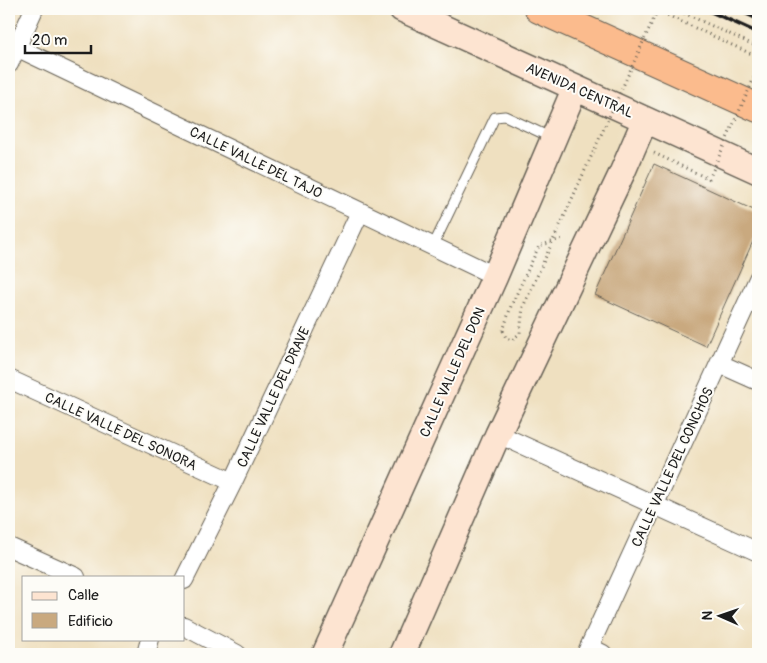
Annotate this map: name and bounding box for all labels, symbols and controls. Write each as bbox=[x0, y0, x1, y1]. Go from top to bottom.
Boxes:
scale bar bbox=[25, 22, 91, 54]
text: 20 m bbox=[32, 31, 67, 50]
street label: AVENIDA CENTRAL bbox=[523, 59, 636, 122]
street label: CALLE VALLE DEL TAJO bbox=[187, 123, 325, 202]
street label: CALLE VALLE DEL DON bbox=[416, 305, 489, 440]
street label: CALLE VALLE DEL DRAVE bbox=[233, 324, 314, 470]
street label: CALLE VALLE DEL CONCHOS bbox=[628, 385, 717, 550]
street label: CALLE VALLE DEL SONORA bbox=[42, 389, 200, 474]
legend bbox=[22, 576, 185, 640]
text: Calle bbox=[68, 586, 99, 605]
north arrow bbox=[694, 590, 744, 640]
text: N bbox=[699, 611, 716, 621]
text: Edificio bbox=[68, 612, 113, 631]

